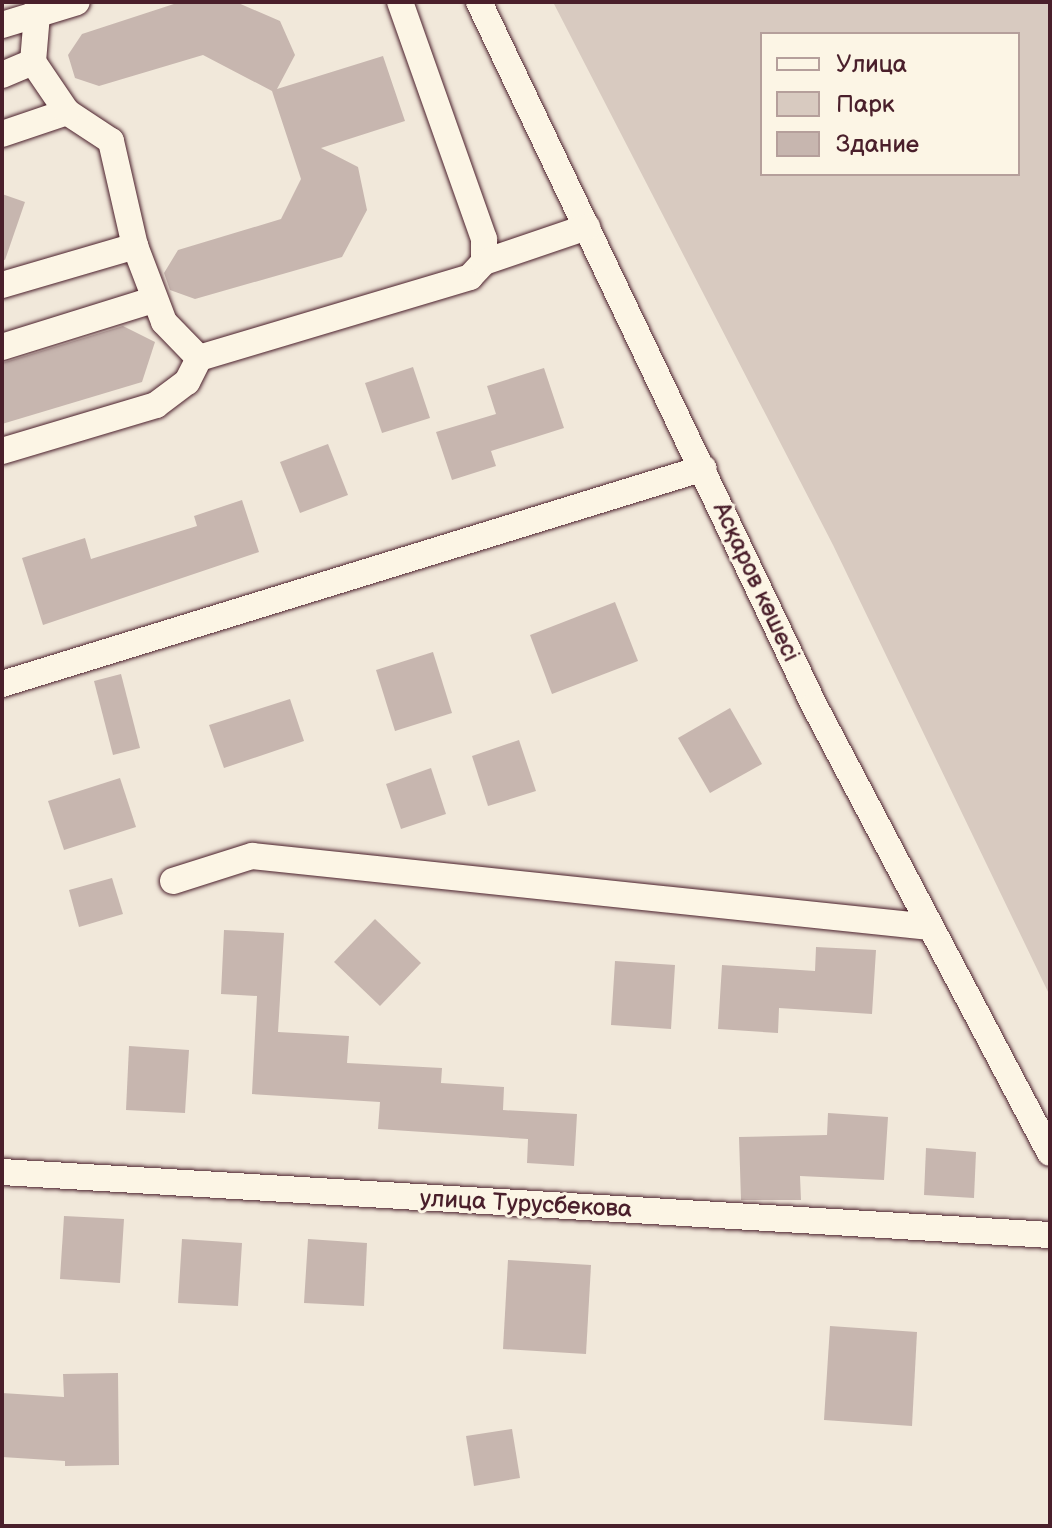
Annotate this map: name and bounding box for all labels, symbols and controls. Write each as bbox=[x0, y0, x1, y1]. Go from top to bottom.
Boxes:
legend bbox=[760, 32, 1020, 176]
text: Улица bbox=[836, 50, 907, 79]
text: Парк bbox=[836, 90, 894, 119]
text: Здание bbox=[836, 130, 919, 159]
street label: Асқаров көшесі bbox=[707, 498, 805, 666]
street label: улица Турусбекова bbox=[419, 1184, 633, 1224]

